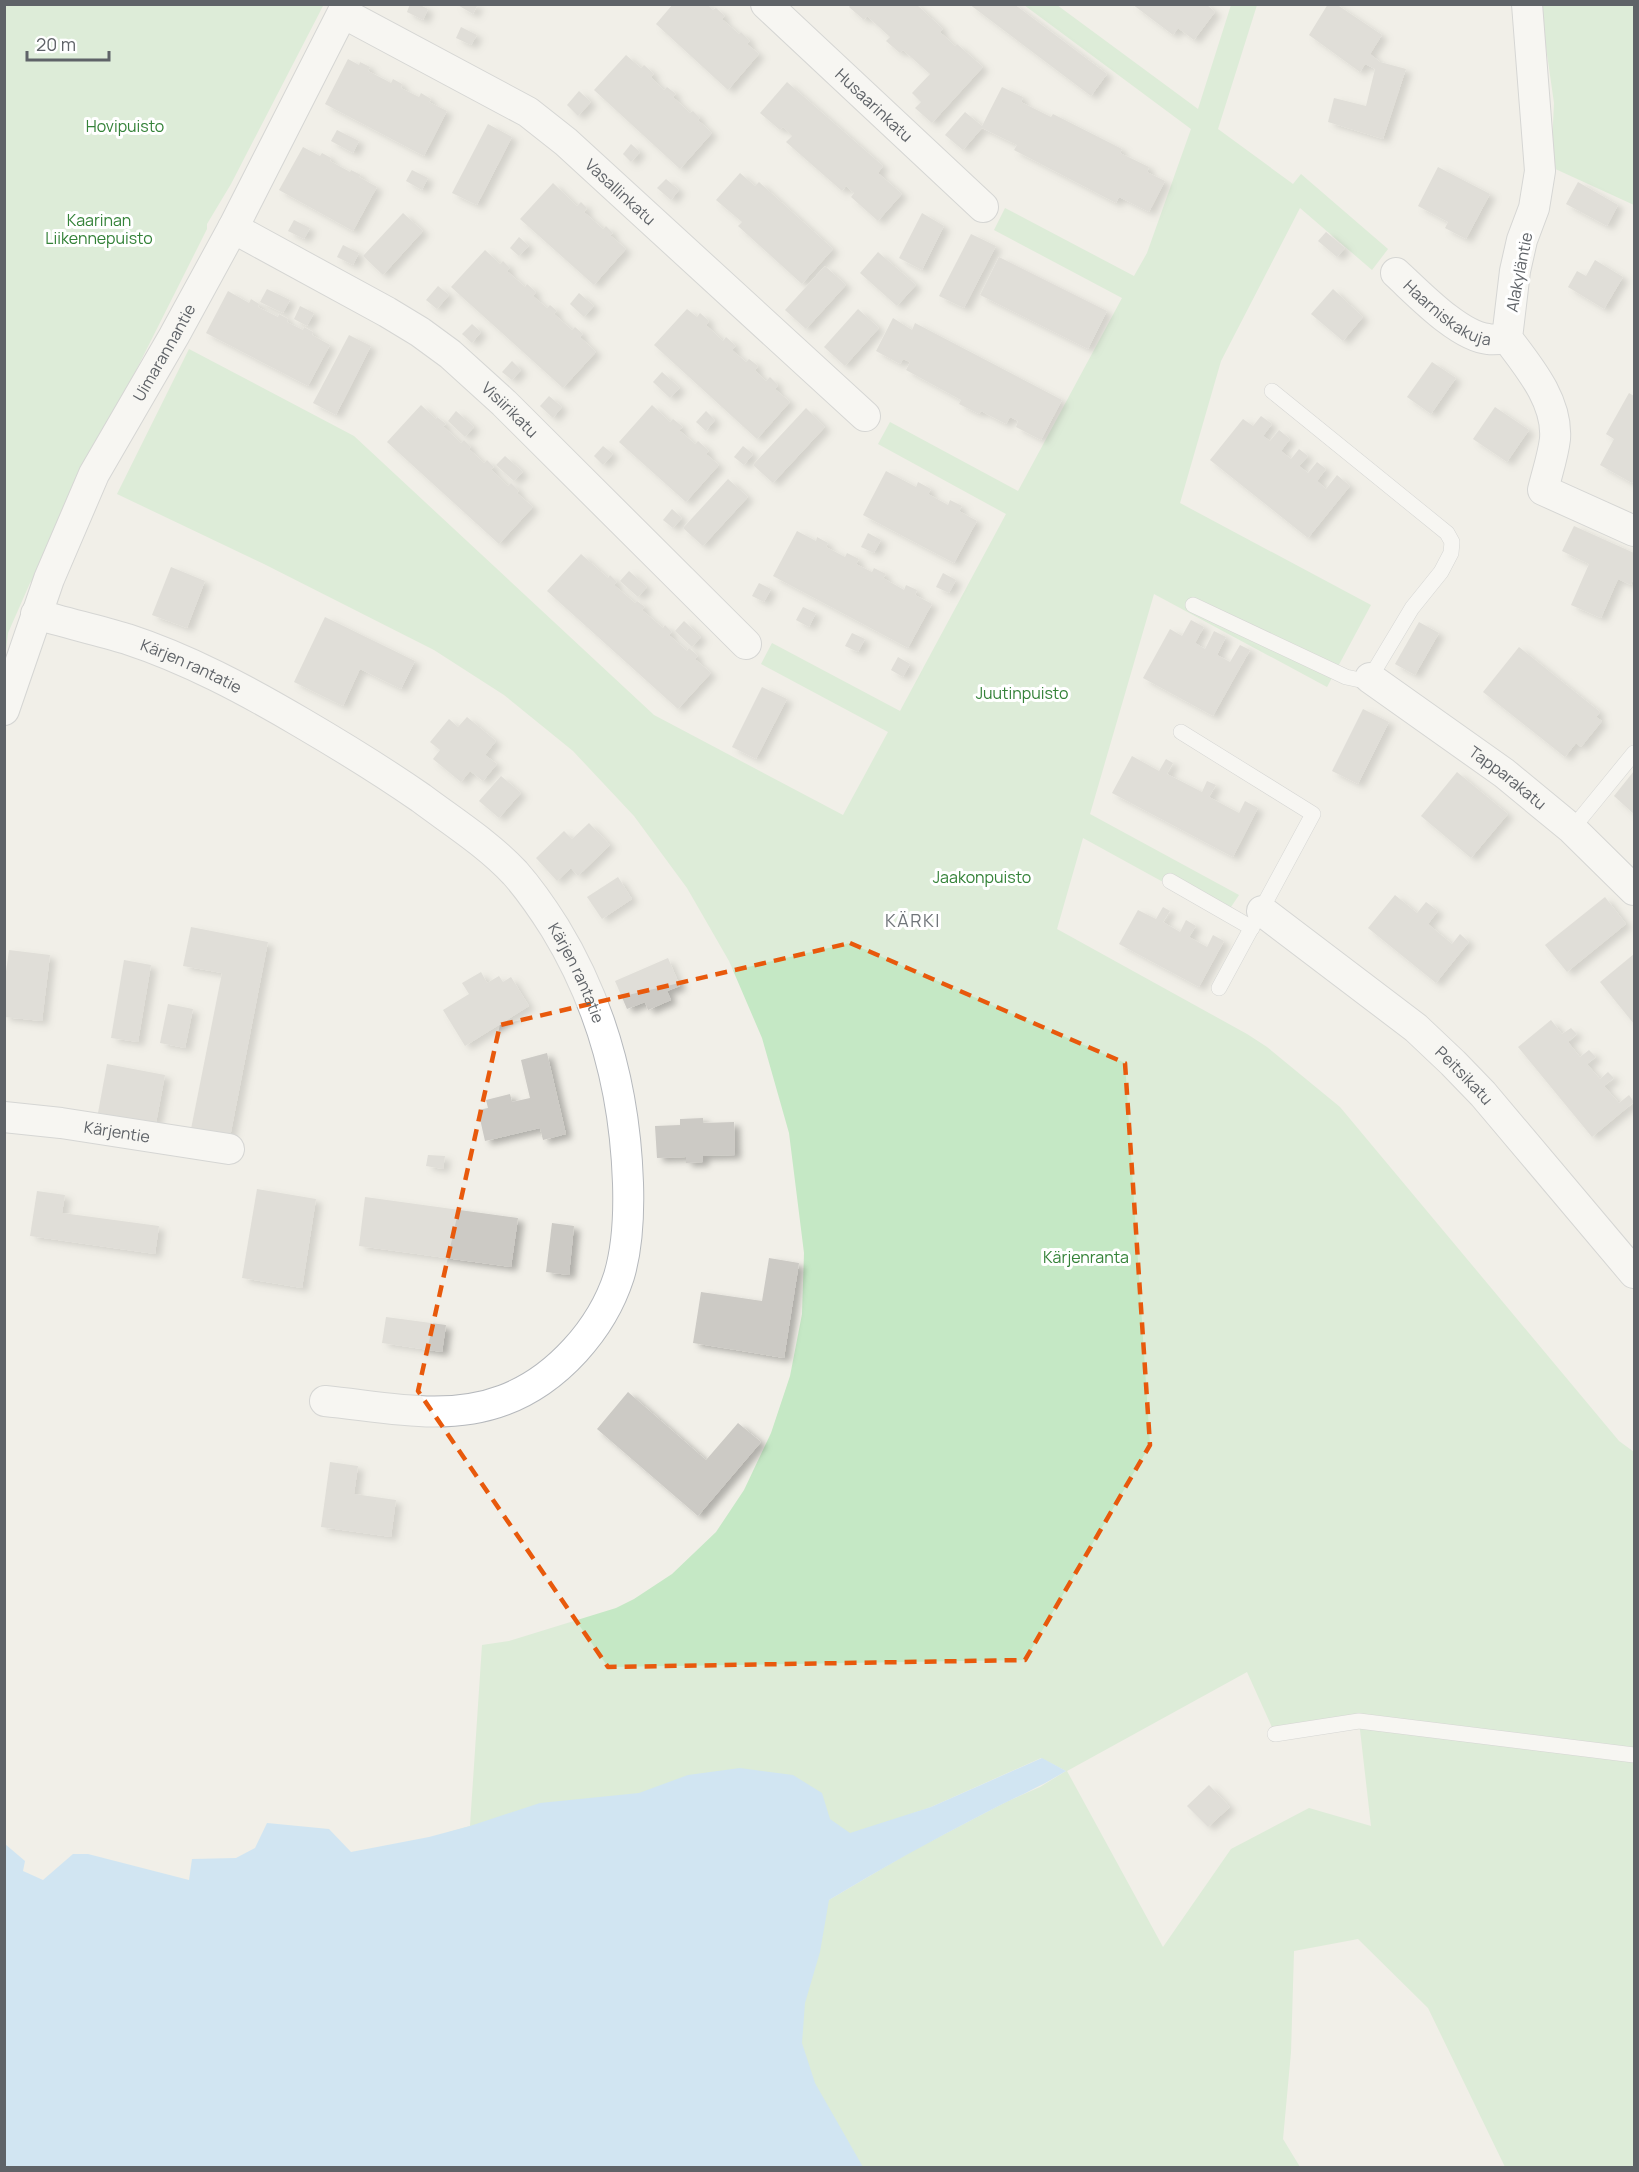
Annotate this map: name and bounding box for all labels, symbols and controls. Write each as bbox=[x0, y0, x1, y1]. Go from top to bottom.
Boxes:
scale bar bbox=[27, 24, 110, 62]
text: 20 m bbox=[36, 32, 76, 56]
street label: Husaarinkatu bbox=[831, 63, 918, 147]
park label: Hovipuisto bbox=[86, 115, 164, 137]
street label: Vasallinkatu bbox=[580, 154, 660, 230]
park label: Kaarinan Liikennepuisto bbox=[45, 209, 153, 249]
street label: Alakyläntie bbox=[1500, 230, 1538, 314]
street label: Haarniskakuja bbox=[1399, 275, 1492, 350]
street label: Uimarannantie bbox=[128, 300, 200, 405]
street label: Visiirikatu bbox=[477, 377, 543, 442]
street label: Kärjen rantatie bbox=[138, 634, 246, 698]
park label: Juutinpuisto bbox=[976, 682, 1068, 704]
street label: Tapparakatu bbox=[1465, 741, 1551, 814]
park label: Jaakonpuisto bbox=[933, 866, 1031, 888]
district label: KÄRKI bbox=[885, 908, 941, 932]
street label: Kärjen rantatie bbox=[543, 919, 610, 1026]
street label: Peitsikatu bbox=[1431, 1041, 1498, 1109]
street label: Kärjentie bbox=[83, 1116, 151, 1148]
park label: Kärjenranta bbox=[1043, 1246, 1129, 1268]

